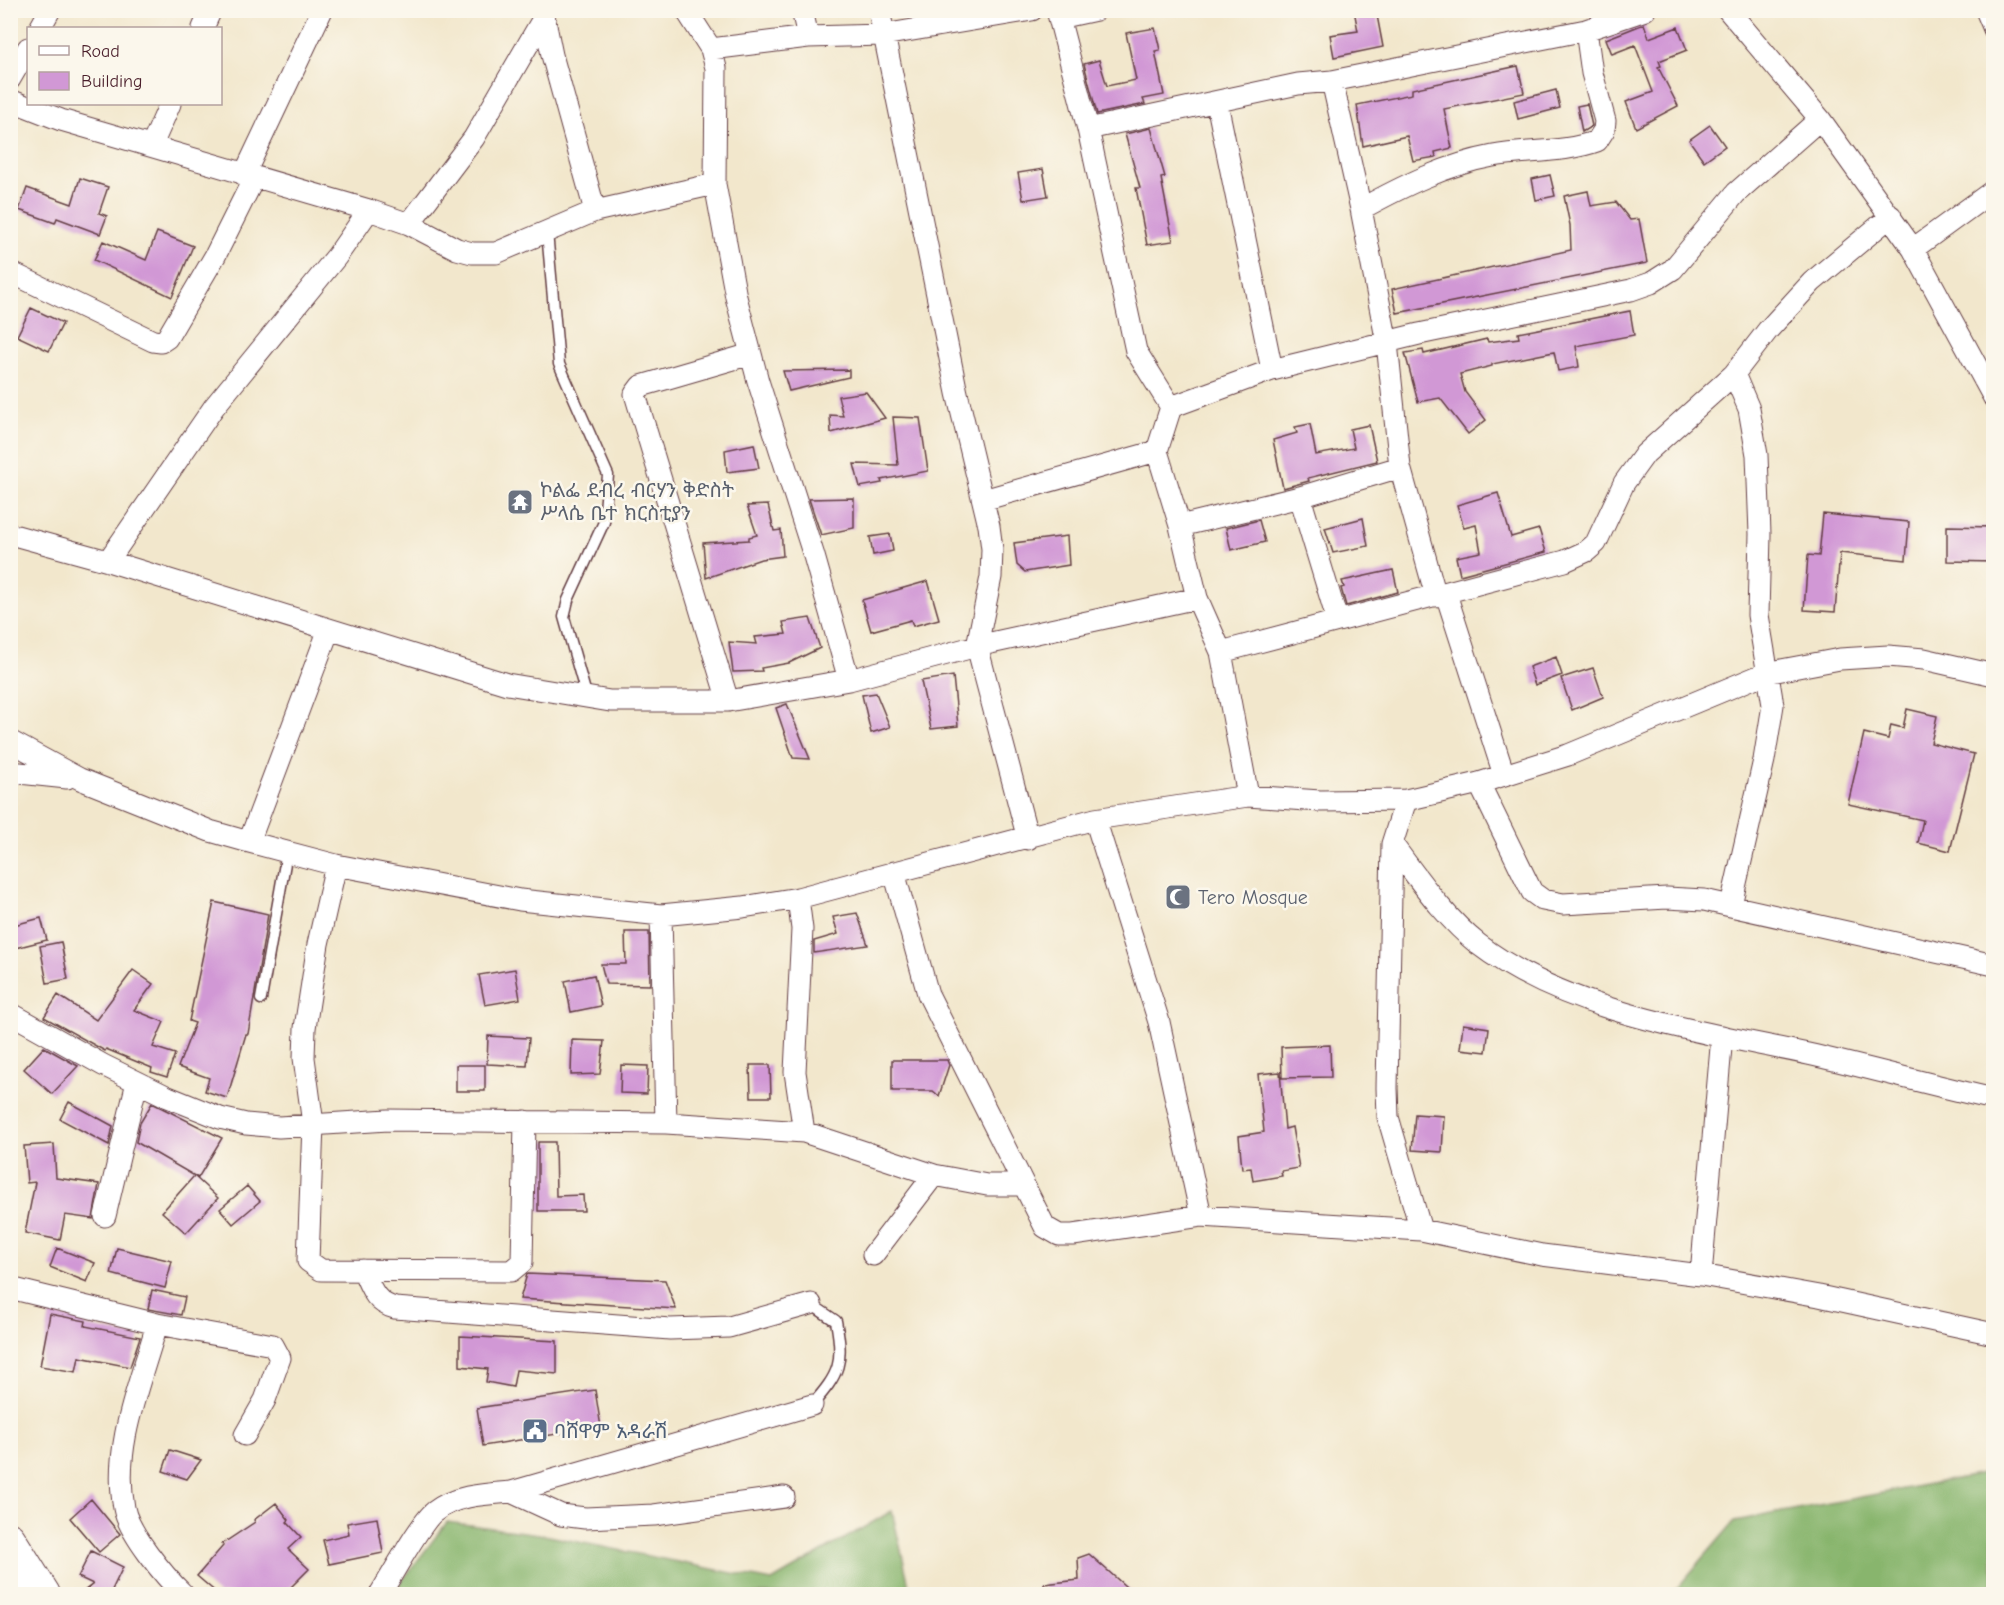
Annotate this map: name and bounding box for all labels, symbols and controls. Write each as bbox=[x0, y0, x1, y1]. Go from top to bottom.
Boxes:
legend bbox=[27, 27, 222, 105]
text: Road bbox=[81, 41, 120, 62]
text: Building bbox=[81, 71, 143, 92]
place label: ኮልፌ ደብረ ብርሃን ቅድስት ሥላሴ ቤተ ክርስቲያን bbox=[540, 479, 734, 525]
temple icon: ኮልፌ ደብረ ብርሃን ቅድስት ሥላሴ ቤተ ክርስቲያን bbox=[505, 487, 535, 517]
mosque icon: Tero Mosque bbox=[1163, 882, 1193, 912]
place label: Tero Mosque bbox=[1198, 886, 1308, 909]
public building icon: ባሸዋም አዳራሽ bbox=[520, 1416, 550, 1446]
place label: ባሸዋም አዳራሽ bbox=[554, 1420, 668, 1443]

